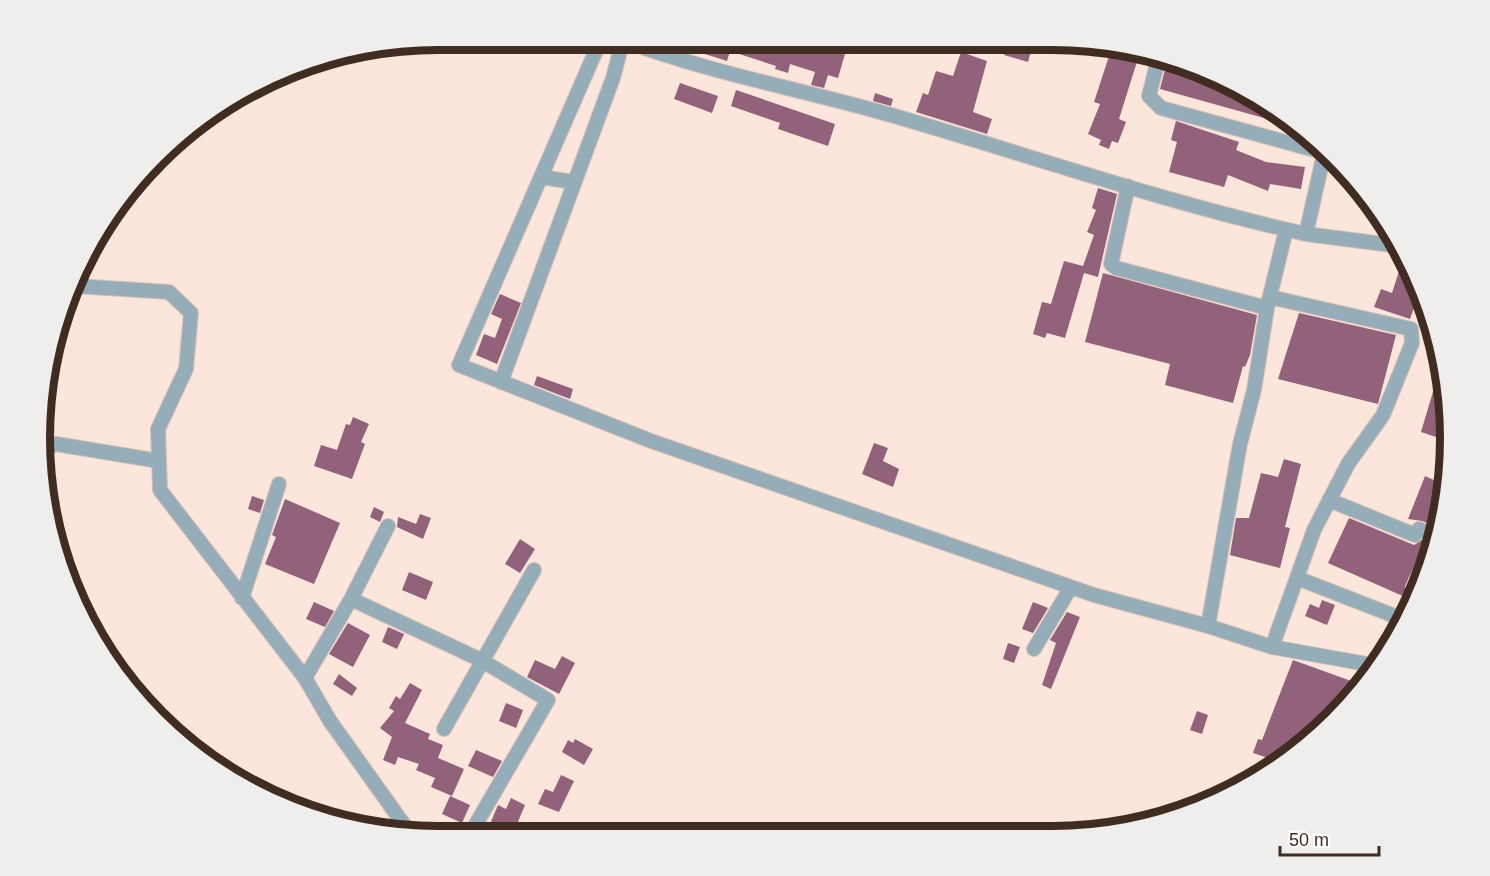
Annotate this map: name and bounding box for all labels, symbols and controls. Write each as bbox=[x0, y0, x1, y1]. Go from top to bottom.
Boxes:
scale bar bbox=[1280, 819, 1379, 857]
text: 50 m bbox=[1289, 830, 1329, 850]

